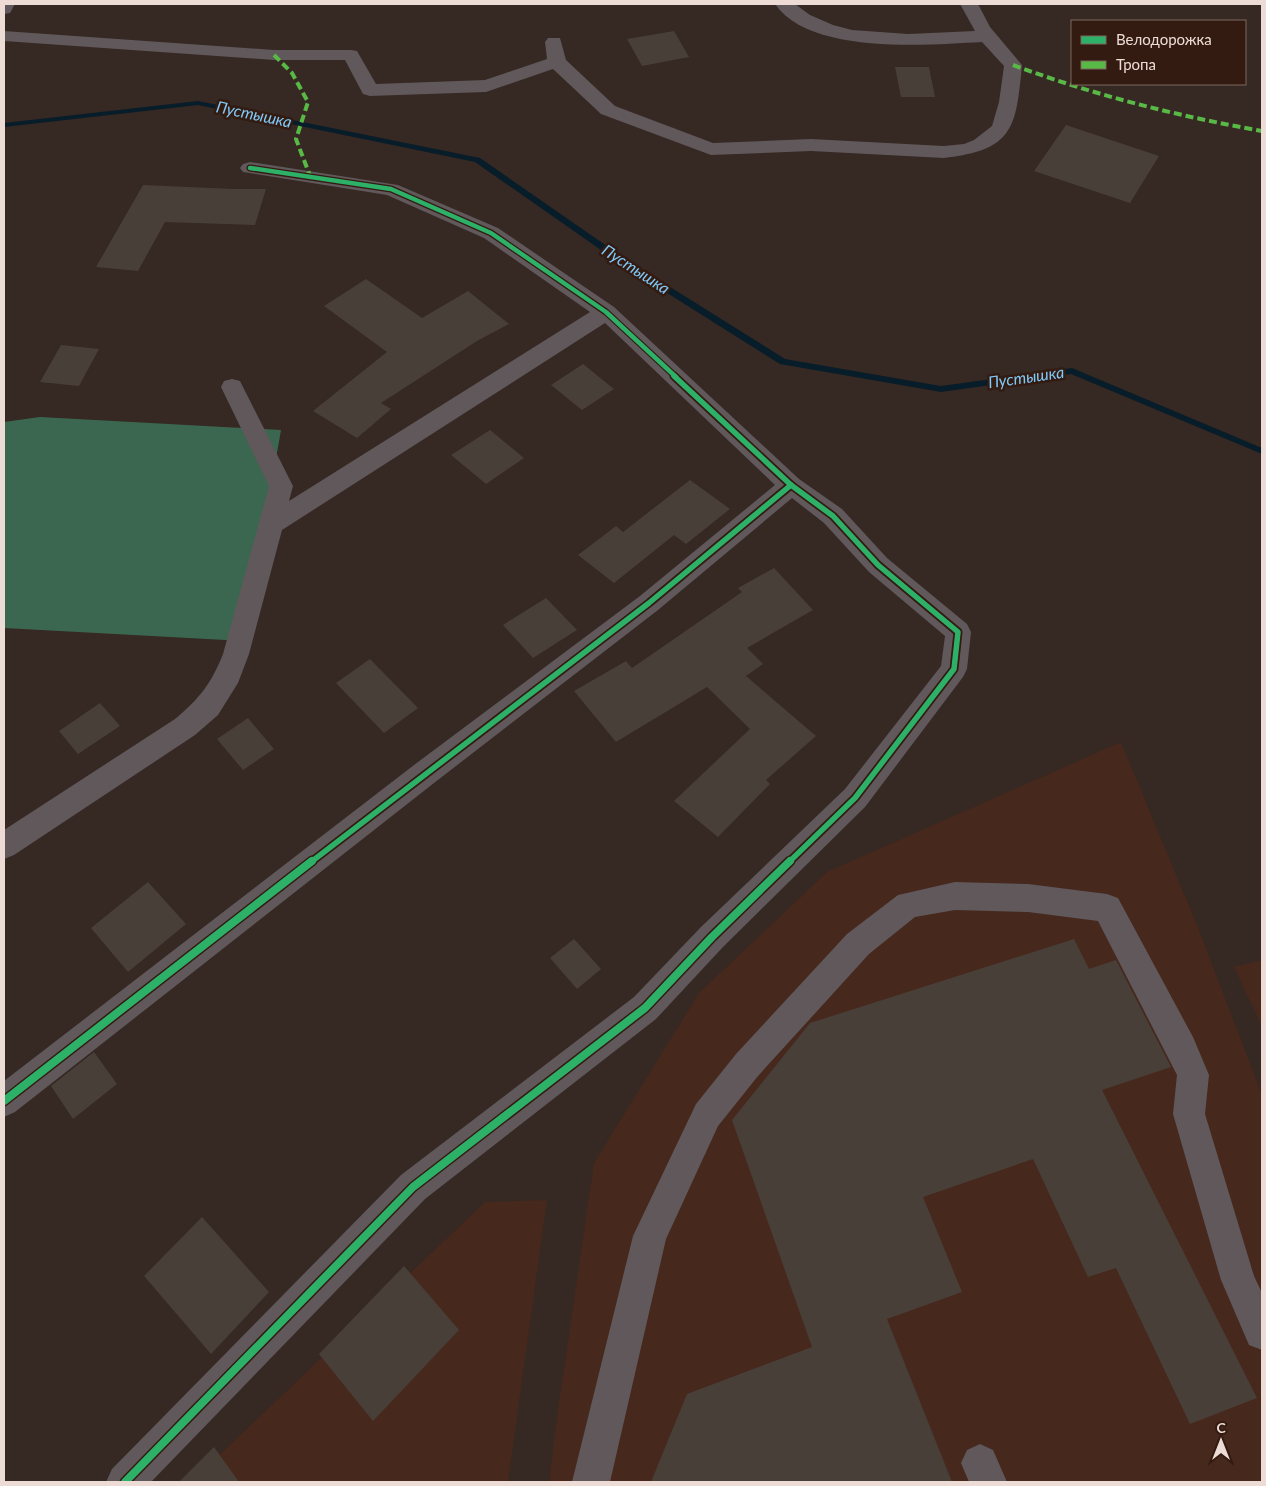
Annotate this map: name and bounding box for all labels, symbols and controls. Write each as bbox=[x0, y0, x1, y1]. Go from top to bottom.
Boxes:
legend bbox=[1071, 20, 1246, 85]
text: Велодорожка bbox=[1116, 30, 1212, 48]
text: Тропа bbox=[1116, 55, 1156, 73]
water label: Пустышка bbox=[215, 96, 294, 131]
water label: Пустышка bbox=[599, 240, 674, 297]
water label: Пустышка bbox=[987, 362, 1065, 391]
north arrow bbox=[1196, 1416, 1246, 1466]
text: С bbox=[1216, 1419, 1226, 1436]

